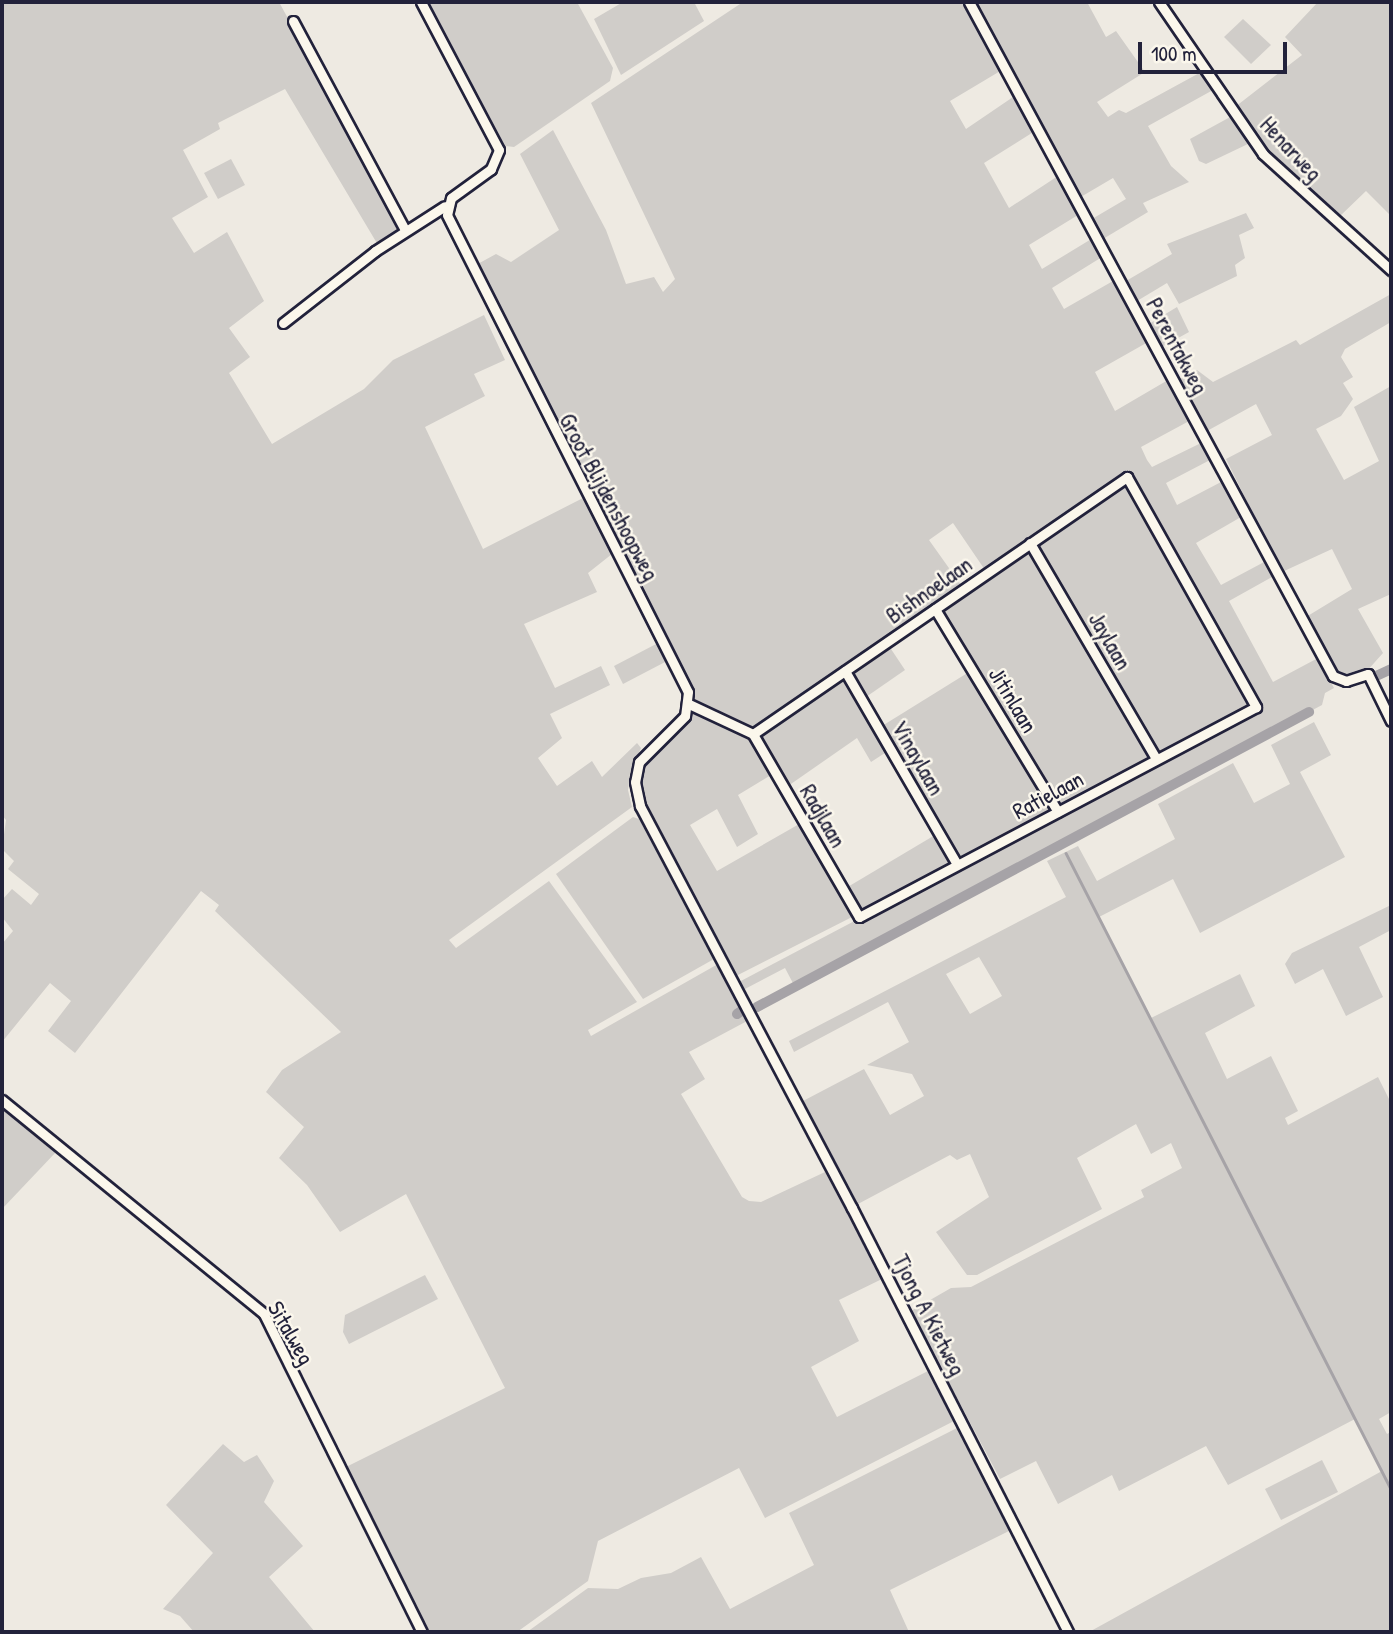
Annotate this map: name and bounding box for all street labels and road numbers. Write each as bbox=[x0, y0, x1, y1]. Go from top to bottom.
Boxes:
street label: Henarweg bbox=[1254, 111, 1328, 187]
street label: Perentakweg bbox=[1140, 293, 1214, 399]
street label: Groot Blijdenshoopweg bbox=[553, 409, 665, 585]
street label: Bishnoelaan bbox=[881, 550, 977, 630]
street label: Jaylaan bbox=[1083, 607, 1137, 675]
street label: Jitinlaan bbox=[983, 662, 1043, 738]
street label: Vinaylaan bbox=[886, 716, 950, 800]
street label: Ratielaan bbox=[1008, 765, 1088, 825]
street label: Radjlaan bbox=[794, 779, 852, 853]
street label: Tjong A Kietweg bbox=[887, 1250, 971, 1380]
street label: Sitalweg bbox=[262, 1296, 320, 1370]

